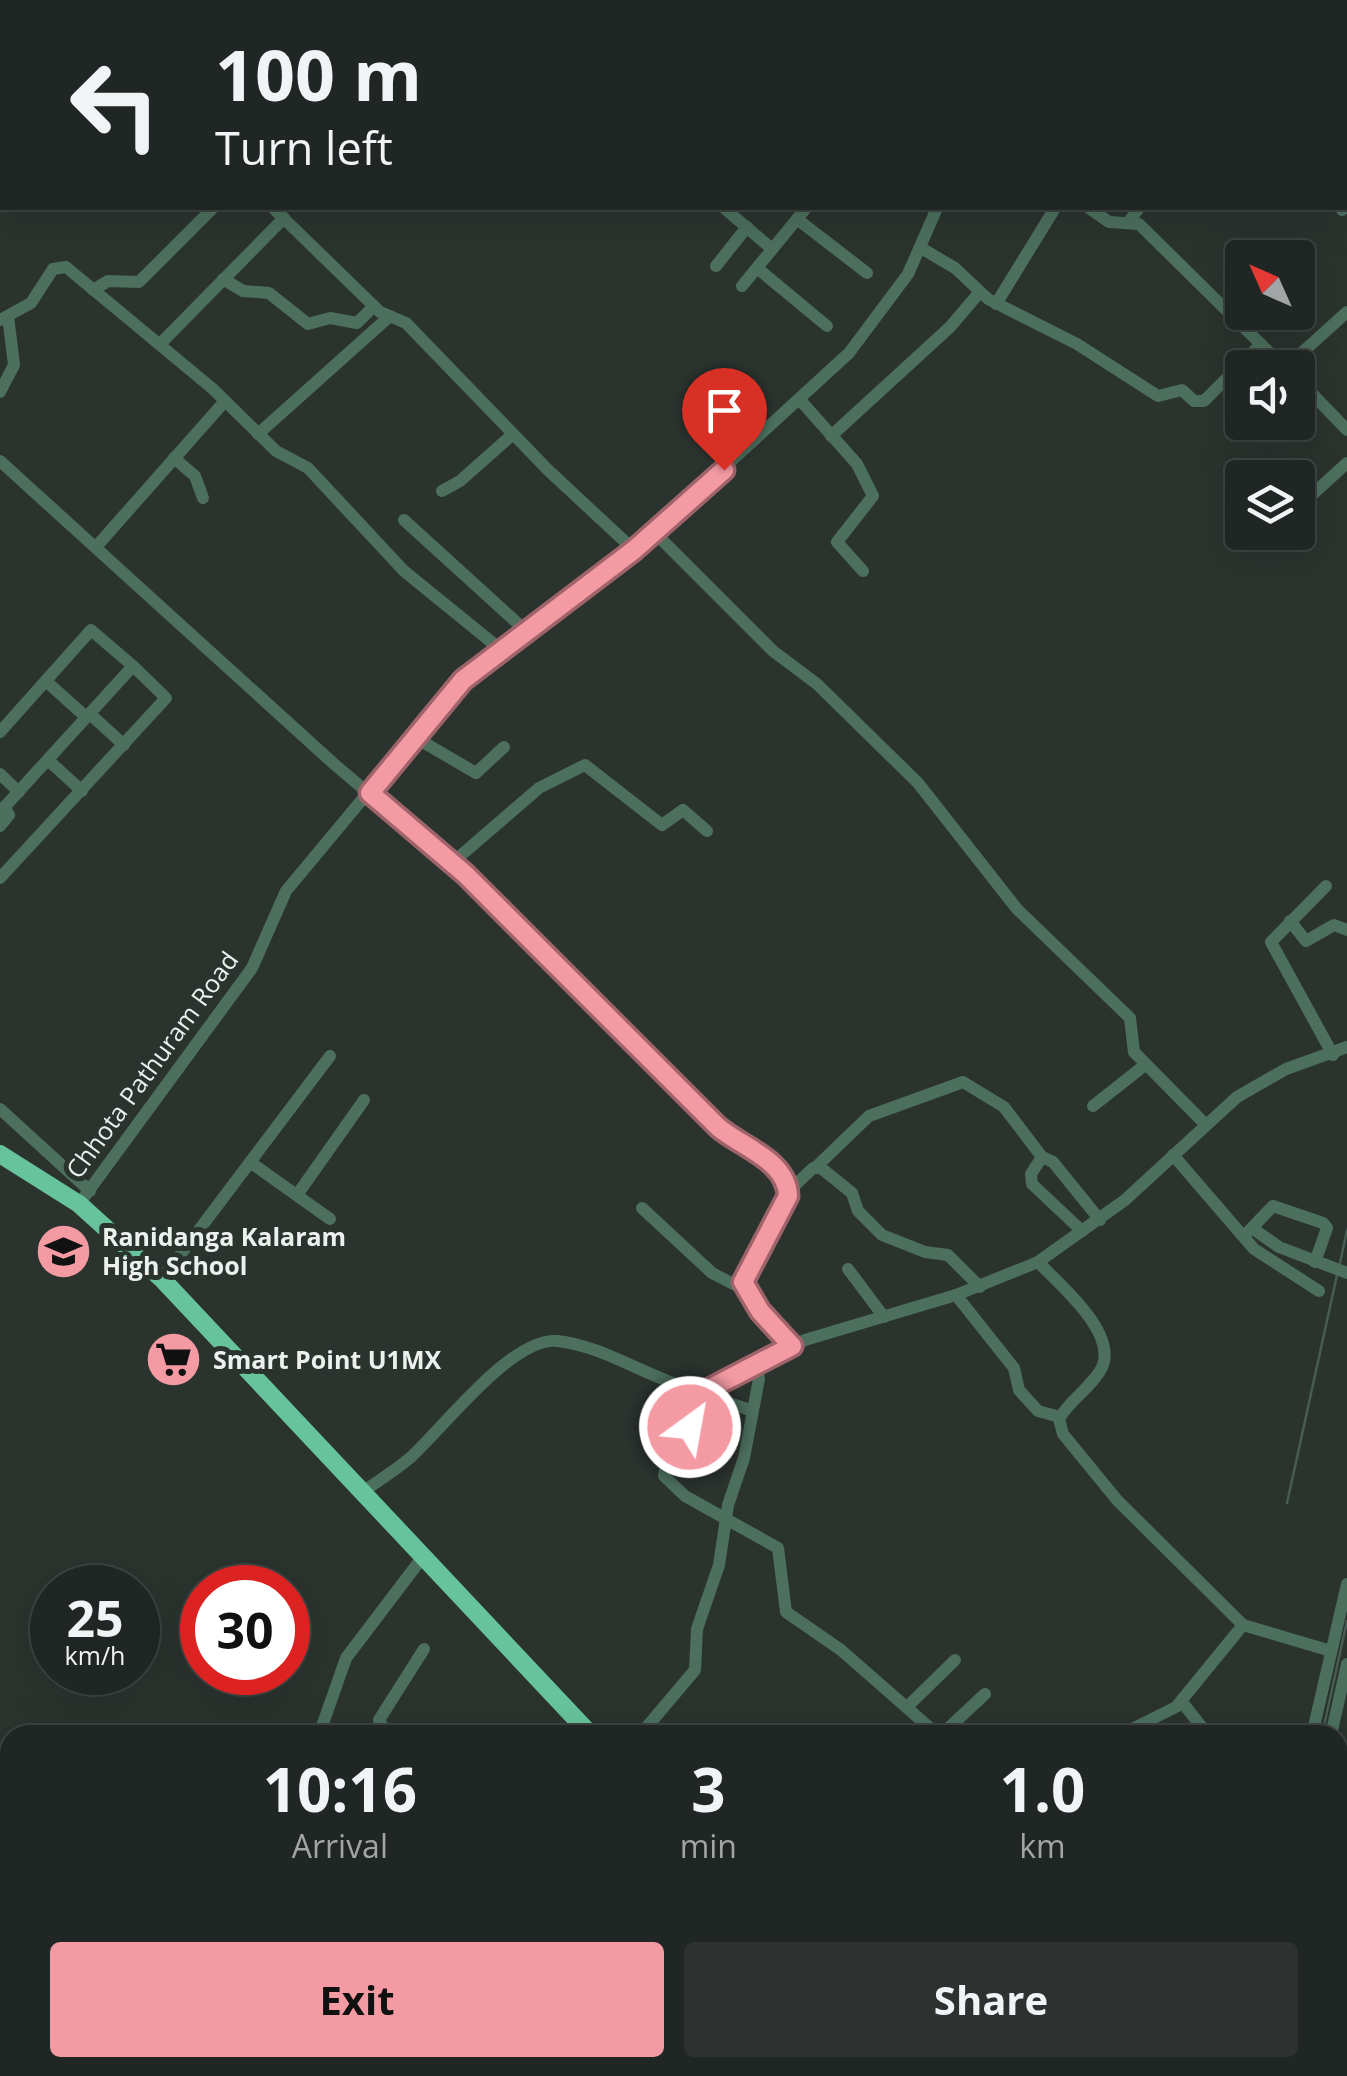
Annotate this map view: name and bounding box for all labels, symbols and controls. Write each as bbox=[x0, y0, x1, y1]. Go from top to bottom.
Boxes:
text: 100 m bbox=[215, 26, 422, 122]
icon: left bbox=[50, 40, 180, 170]
text: Turn left bbox=[215, 117, 393, 178]
north arrow bbox=[1225, 240, 1315, 330]
map controls bbox=[1225, 240, 1315, 550]
button: sound bbox=[1225, 350, 1315, 440]
pin bbox=[682, 368, 767, 471]
icon: arrive bbox=[697, 383, 752, 438]
button: layers bbox=[1225, 460, 1315, 550]
street label: Chhota Pathuram Road bbox=[57, 944, 245, 1185]
place label: Ranidanga Kalaram High School bbox=[102, 1219, 346, 1282]
school or university icon: Ranidanga Kalaram High School bbox=[33, 1221, 93, 1281]
supermarket icon: Smart Point U1MX bbox=[144, 1330, 204, 1390]
place label: Smart Point U1MX bbox=[213, 1342, 441, 1376]
position arrow bbox=[638, 1375, 742, 1479]
speed limit sign: 30 bbox=[180, 1565, 310, 1695]
text: 25 bbox=[66, 1584, 124, 1652]
text: km/h bbox=[65, 1638, 125, 1672]
text: 10:16 bbox=[263, 1748, 417, 1830]
text: 3 bbox=[691, 1748, 725, 1830]
text: 1.0 bbox=[1000, 1748, 1085, 1830]
text: Arrival bbox=[292, 1824, 388, 1867]
text: min bbox=[680, 1824, 737, 1867]
text: km bbox=[1019, 1824, 1066, 1867]
button: Exit bbox=[50, 1942, 664, 2057]
button: Share bbox=[684, 1942, 1298, 2057]

